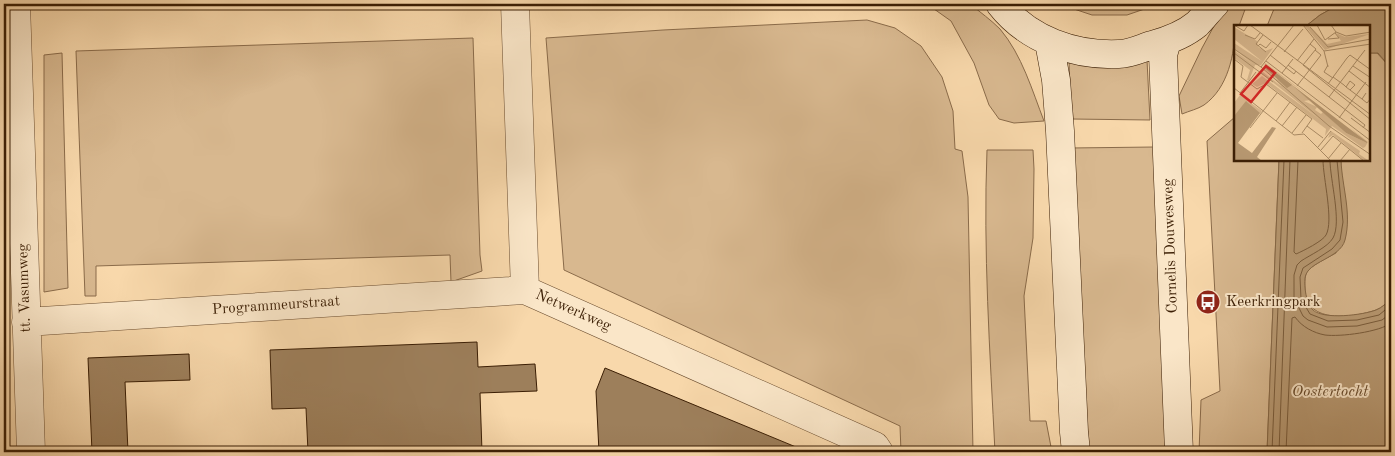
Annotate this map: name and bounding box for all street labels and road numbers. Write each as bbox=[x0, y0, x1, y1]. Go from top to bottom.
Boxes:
street label: Cornelis Douwesweg bbox=[1161, 178, 1181, 314]
street label: tt. Vasumweg bbox=[16, 243, 34, 333]
street label: Netwerkweg bbox=[533, 288, 613, 334]
street label: Programmeurstraat bbox=[211, 294, 341, 318]

